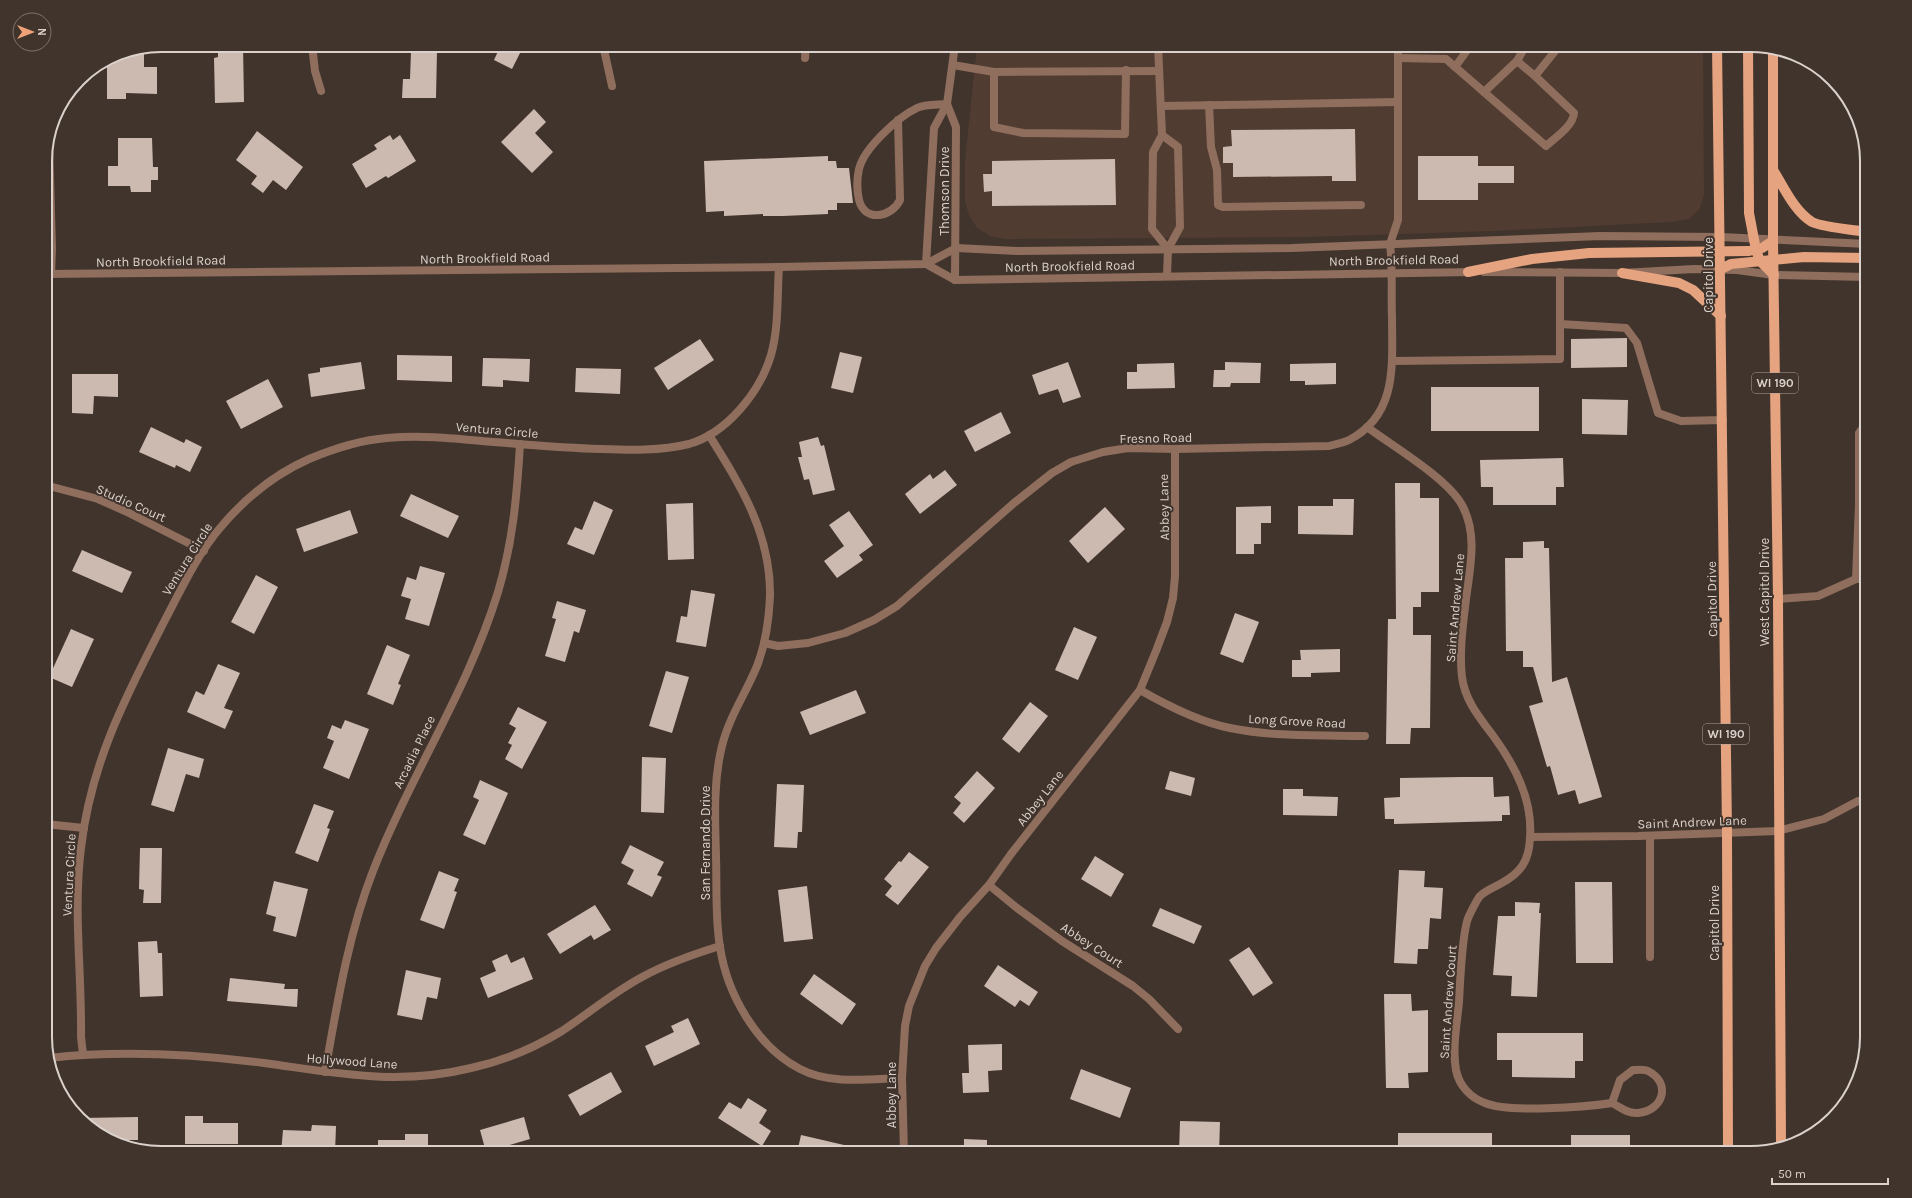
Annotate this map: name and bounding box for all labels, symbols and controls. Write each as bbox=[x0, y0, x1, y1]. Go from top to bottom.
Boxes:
north arrow bbox=[12, 12, 52, 52]
text: N bbox=[35, 28, 48, 36]
street label: Thomson Drive bbox=[937, 146, 952, 235]
street label: Capitol Drive bbox=[1701, 237, 1716, 313]
street label: North Brookfield Road bbox=[420, 249, 550, 267]
street label: North Brookfield Road bbox=[1329, 251, 1459, 269]
street label: North Brookfield Road bbox=[96, 252, 226, 270]
street label: North Brookfield Road bbox=[1005, 257, 1135, 275]
road number: WI 190 bbox=[1752, 373, 1798, 393]
street label: Ventura Circle bbox=[455, 419, 539, 441]
street label: Fresno Road bbox=[1119, 430, 1193, 446]
street label: Abbey Lane bbox=[1156, 473, 1172, 540]
street label: Studio Court bbox=[94, 481, 168, 525]
street label: Ventura Circle bbox=[159, 520, 215, 598]
street label: West Capitol Drive bbox=[1757, 537, 1772, 646]
street label: Saint Andrew Lane bbox=[1443, 553, 1467, 663]
street label: Capitol Drive bbox=[1704, 561, 1720, 637]
street label: Long Grove Road bbox=[1248, 711, 1346, 731]
street label: Arcadia Place bbox=[390, 713, 438, 791]
road number: WI 190 bbox=[1703, 724, 1749, 744]
street label: Abbey Lane bbox=[1014, 767, 1067, 829]
street label: San Fernando Drive bbox=[698, 785, 713, 900]
street label: Saint Andrew Lane bbox=[1637, 813, 1747, 831]
street label: Ventura Circle bbox=[59, 833, 79, 917]
street label: Capitol Drive bbox=[1707, 885, 1722, 961]
street label: Abbey Court bbox=[1058, 919, 1126, 971]
street label: Saint Andrew Court bbox=[1437, 944, 1459, 1059]
street label: Hollywood Lane bbox=[306, 1050, 398, 1072]
street label: Abbey Lane bbox=[884, 1061, 899, 1128]
scale bar bbox=[1772, 1160, 1888, 1186]
text: 50 m bbox=[1778, 1167, 1806, 1181]

